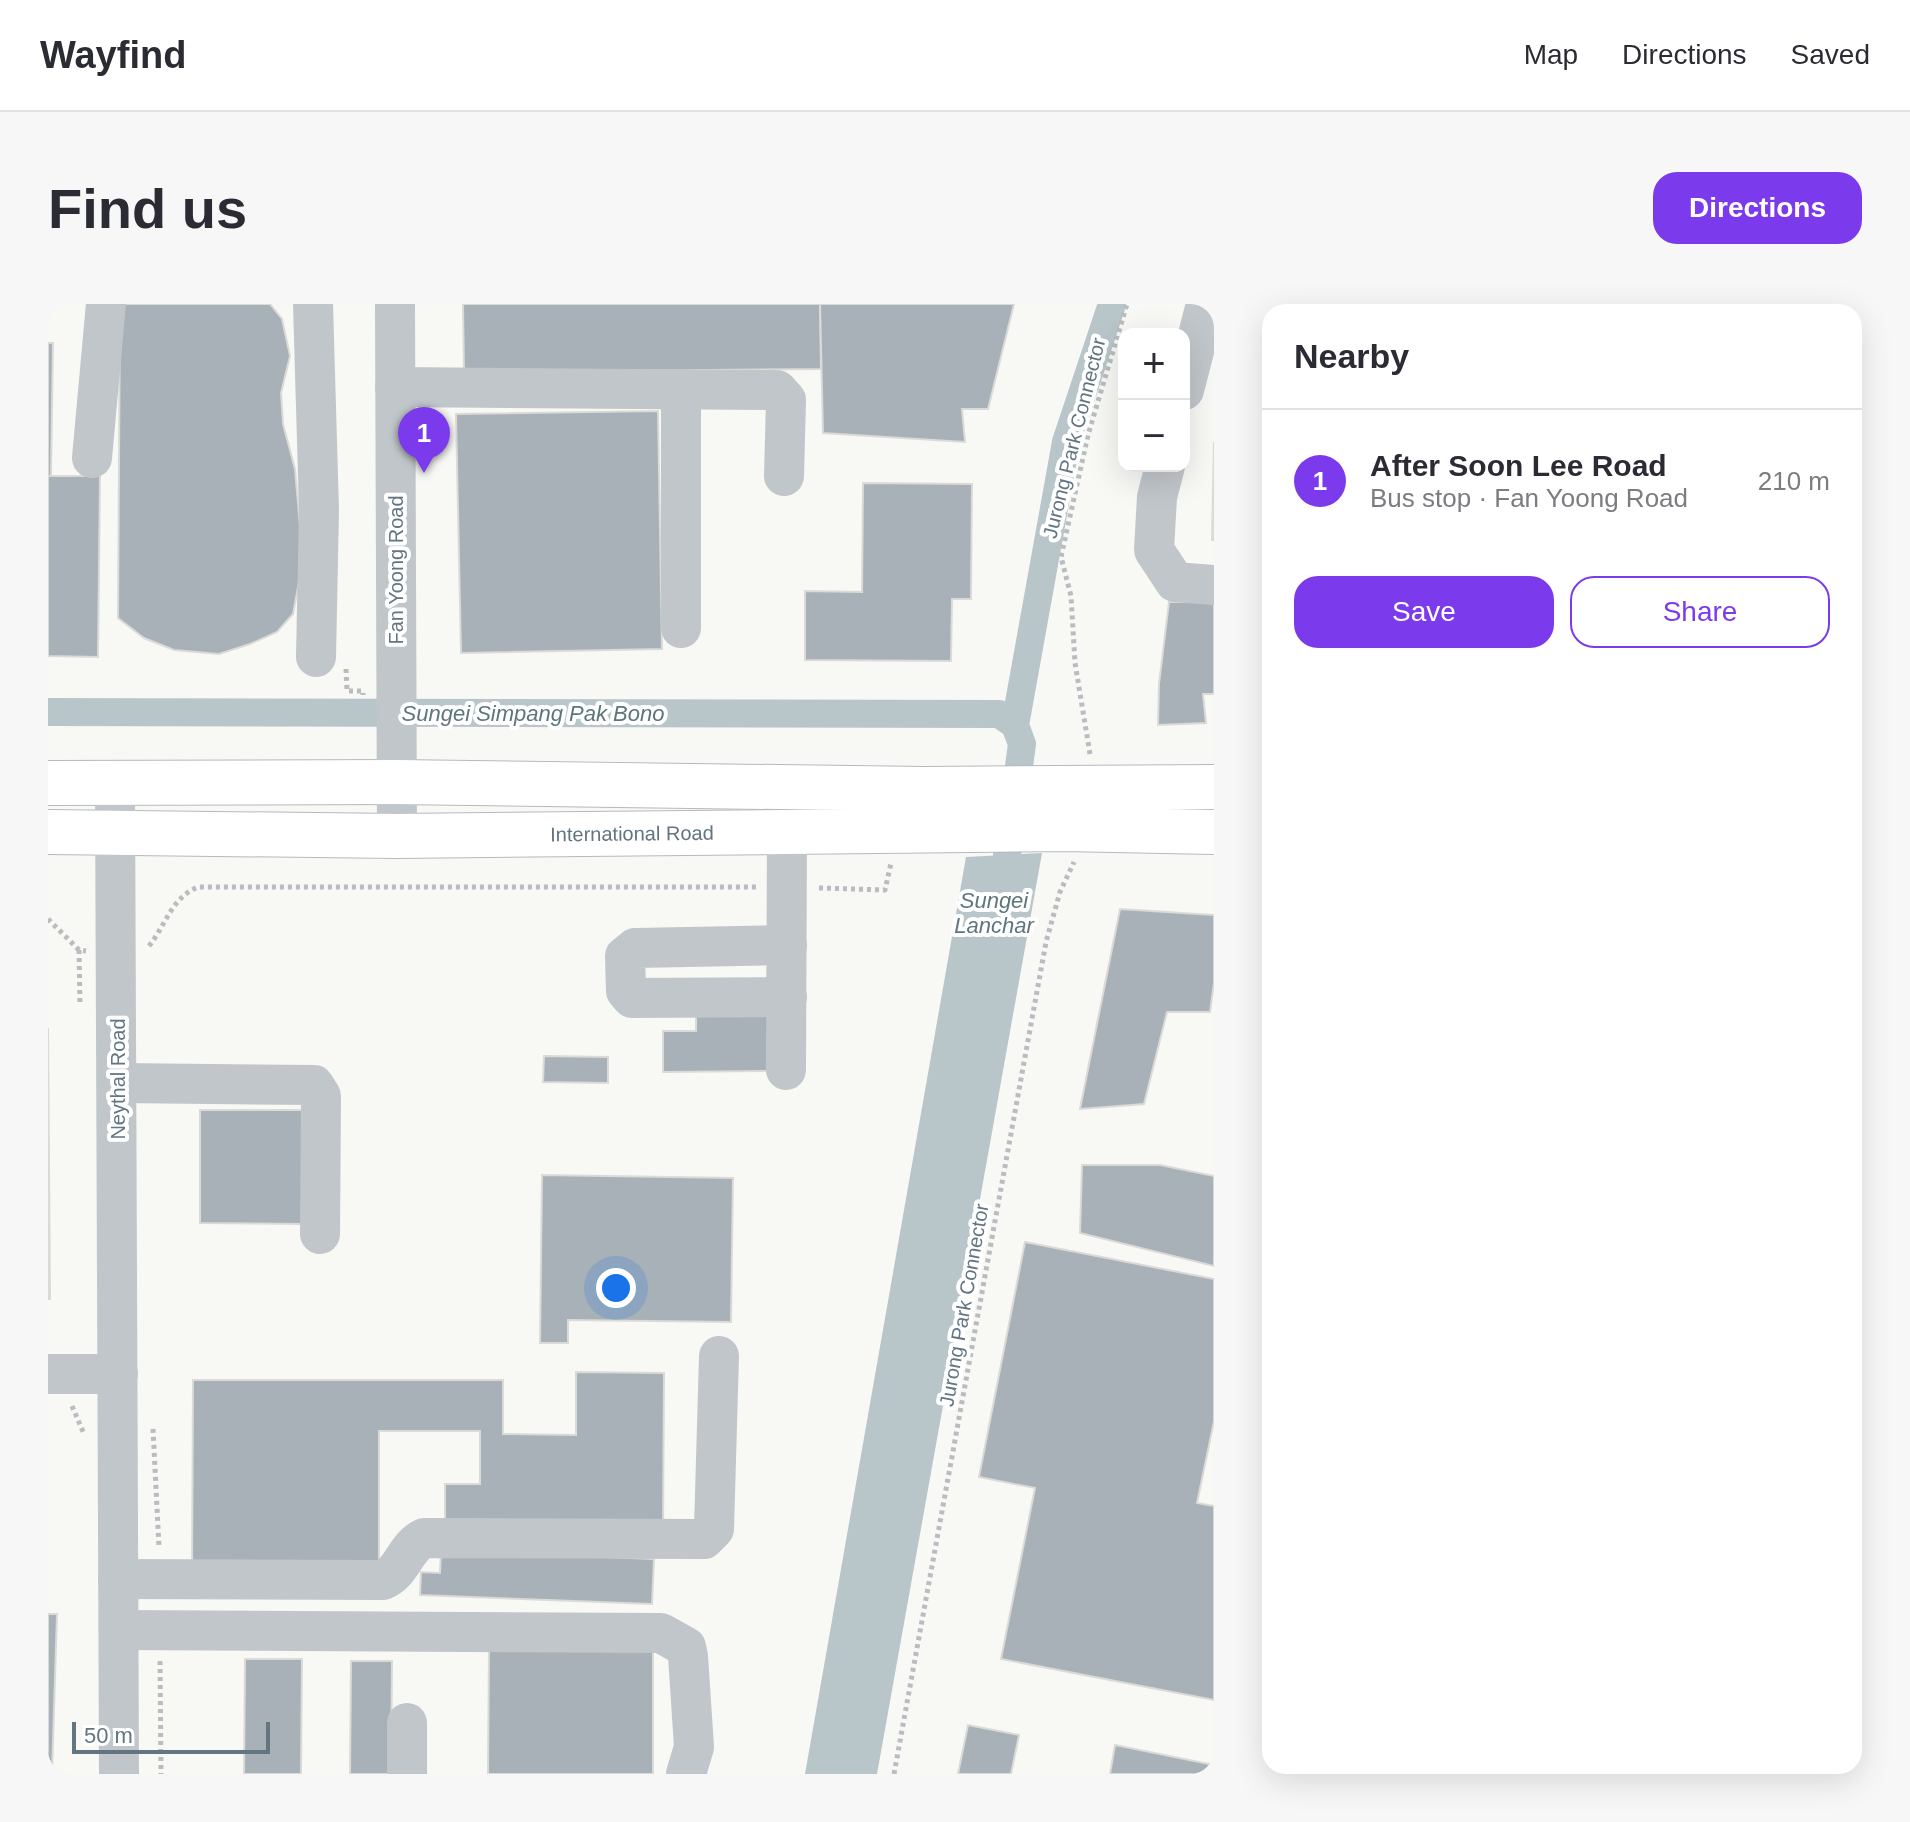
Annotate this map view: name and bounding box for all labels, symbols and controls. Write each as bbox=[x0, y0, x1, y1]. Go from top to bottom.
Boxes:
text: Wayfind bbox=[40, 34, 186, 76]
text: Map bbox=[1524, 39, 1578, 70]
text: Directions bbox=[1622, 39, 1747, 70]
text: Saved bbox=[1791, 39, 1870, 70]
button: Directions bbox=[1653, 172, 1862, 244]
text: Find us bbox=[48, 177, 247, 240]
map controls bbox=[1118, 328, 1190, 472]
button: + bbox=[1118, 328, 1190, 400]
street label: Jurong Park Connector bbox=[1038, 335, 1110, 540]
text: Nearby bbox=[1294, 337, 1409, 375]
button: − bbox=[1118, 400, 1190, 472]
pin: 1 bbox=[398, 407, 450, 473]
text: After Soon Lee Road bbox=[1370, 449, 1667, 482]
text: 1 bbox=[1313, 466, 1327, 496]
text: 210 m bbox=[1758, 466, 1830, 496]
text: Bus stop · Fan Yoong Road bbox=[1370, 483, 1688, 513]
street label: Fan Yoong Road bbox=[385, 495, 407, 645]
button: Save bbox=[1294, 576, 1554, 648]
button: Share bbox=[1570, 576, 1830, 648]
water label: Sungei Simpang Pak Bono bbox=[402, 701, 664, 726]
street label: International Road bbox=[550, 822, 714, 845]
water label: Sungei Lanchar bbox=[954, 888, 1035, 938]
street label: Neythal Road bbox=[107, 1018, 129, 1140]
street label: Jurong Park Connector bbox=[935, 1201, 993, 1408]
your location bbox=[596, 1268, 636, 1308]
scale bar bbox=[72, 1718, 270, 1754]
text: 50 m bbox=[84, 1723, 133, 1748]

